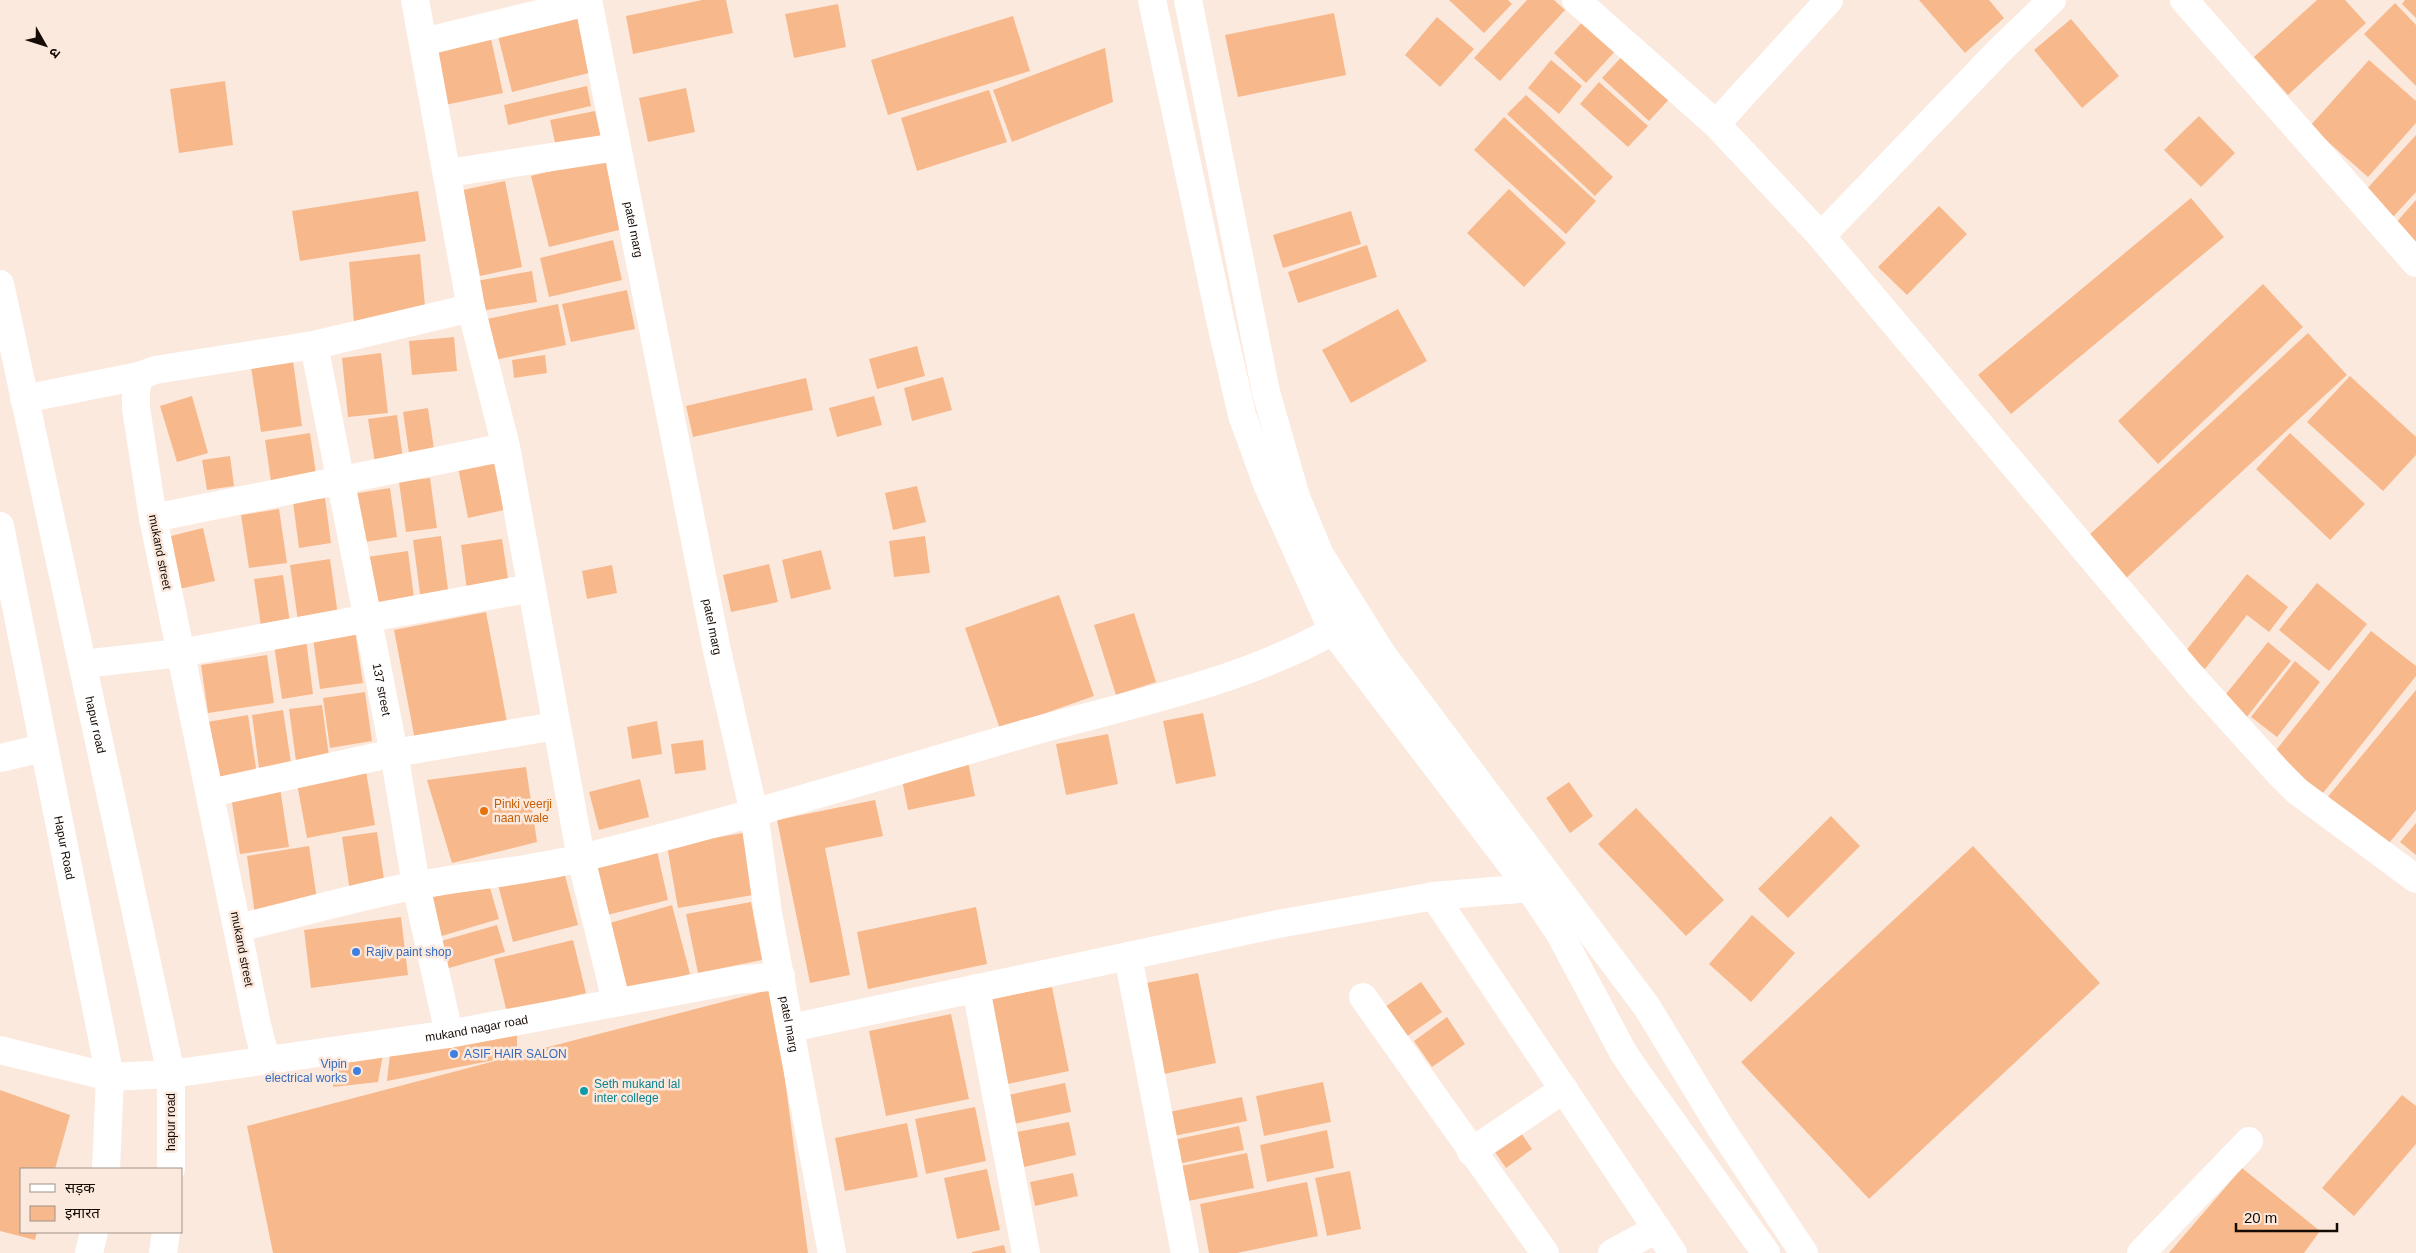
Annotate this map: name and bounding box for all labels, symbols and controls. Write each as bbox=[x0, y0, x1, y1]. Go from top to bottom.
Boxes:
north arrow bbox=[20, 20, 70, 70]
text: उ bbox=[46, 45, 64, 62]
street label: patel marg bbox=[621, 200, 646, 259]
street label: mukand street bbox=[146, 513, 174, 591]
street label: patel marg bbox=[700, 598, 725, 656]
street label: 137 street bbox=[370, 662, 394, 718]
street label: hapur road bbox=[82, 695, 108, 755]
place label: Pinki veerji naan wale bbox=[494, 797, 552, 825]
marker: Pinki veerji naan wale bbox=[478, 805, 490, 817]
street label: Hapur Road bbox=[51, 815, 77, 881]
street label: mukand street bbox=[228, 910, 256, 988]
place label: Rajiv paint shop bbox=[366, 945, 452, 959]
marker: Rajiv paint shop bbox=[350, 946, 362, 958]
street label: patel marg bbox=[777, 995, 801, 1053]
street label: mukand nagar road bbox=[424, 1012, 529, 1044]
place label: ASIF HAIR SALON bbox=[464, 1047, 567, 1061]
marker: ASIF HAIR SALON bbox=[448, 1048, 460, 1060]
place label: Vipin electrical works bbox=[265, 1057, 347, 1085]
marker: Vipin electrical works bbox=[351, 1065, 363, 1077]
place label: Seth mukand lal inter college bbox=[594, 1077, 680, 1105]
marker: Seth mukand lal inter college bbox=[578, 1085, 590, 1097]
street label: hapur road bbox=[164, 1093, 178, 1151]
legend bbox=[20, 1168, 182, 1233]
text: सड़क bbox=[65, 1179, 95, 1196]
scale bar bbox=[2236, 1200, 2337, 1232]
text: इमारत bbox=[65, 1204, 100, 1221]
text: 20 m bbox=[2244, 1209, 2277, 1226]

